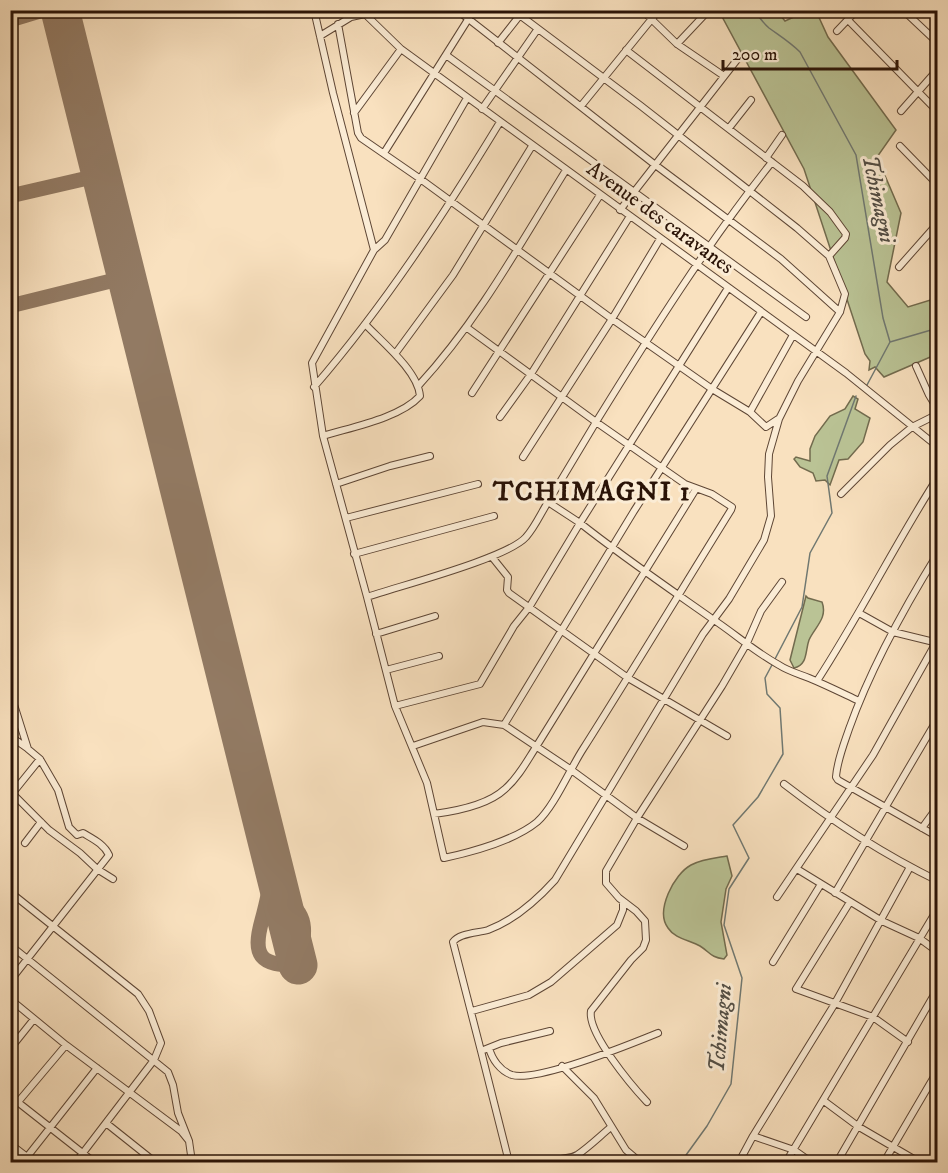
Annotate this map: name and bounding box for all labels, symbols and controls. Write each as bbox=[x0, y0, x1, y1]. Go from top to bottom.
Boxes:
scale bar bbox=[723, 33, 897, 71]
text: 200 m bbox=[732, 44, 778, 66]
water label: Tchimagni bbox=[856, 153, 901, 247]
street label: Avenue des caravanes bbox=[582, 156, 738, 280]
district label: TCHIMAGNI 1 bbox=[492, 475, 691, 509]
water label: Tchimagni bbox=[704, 981, 738, 1074]

